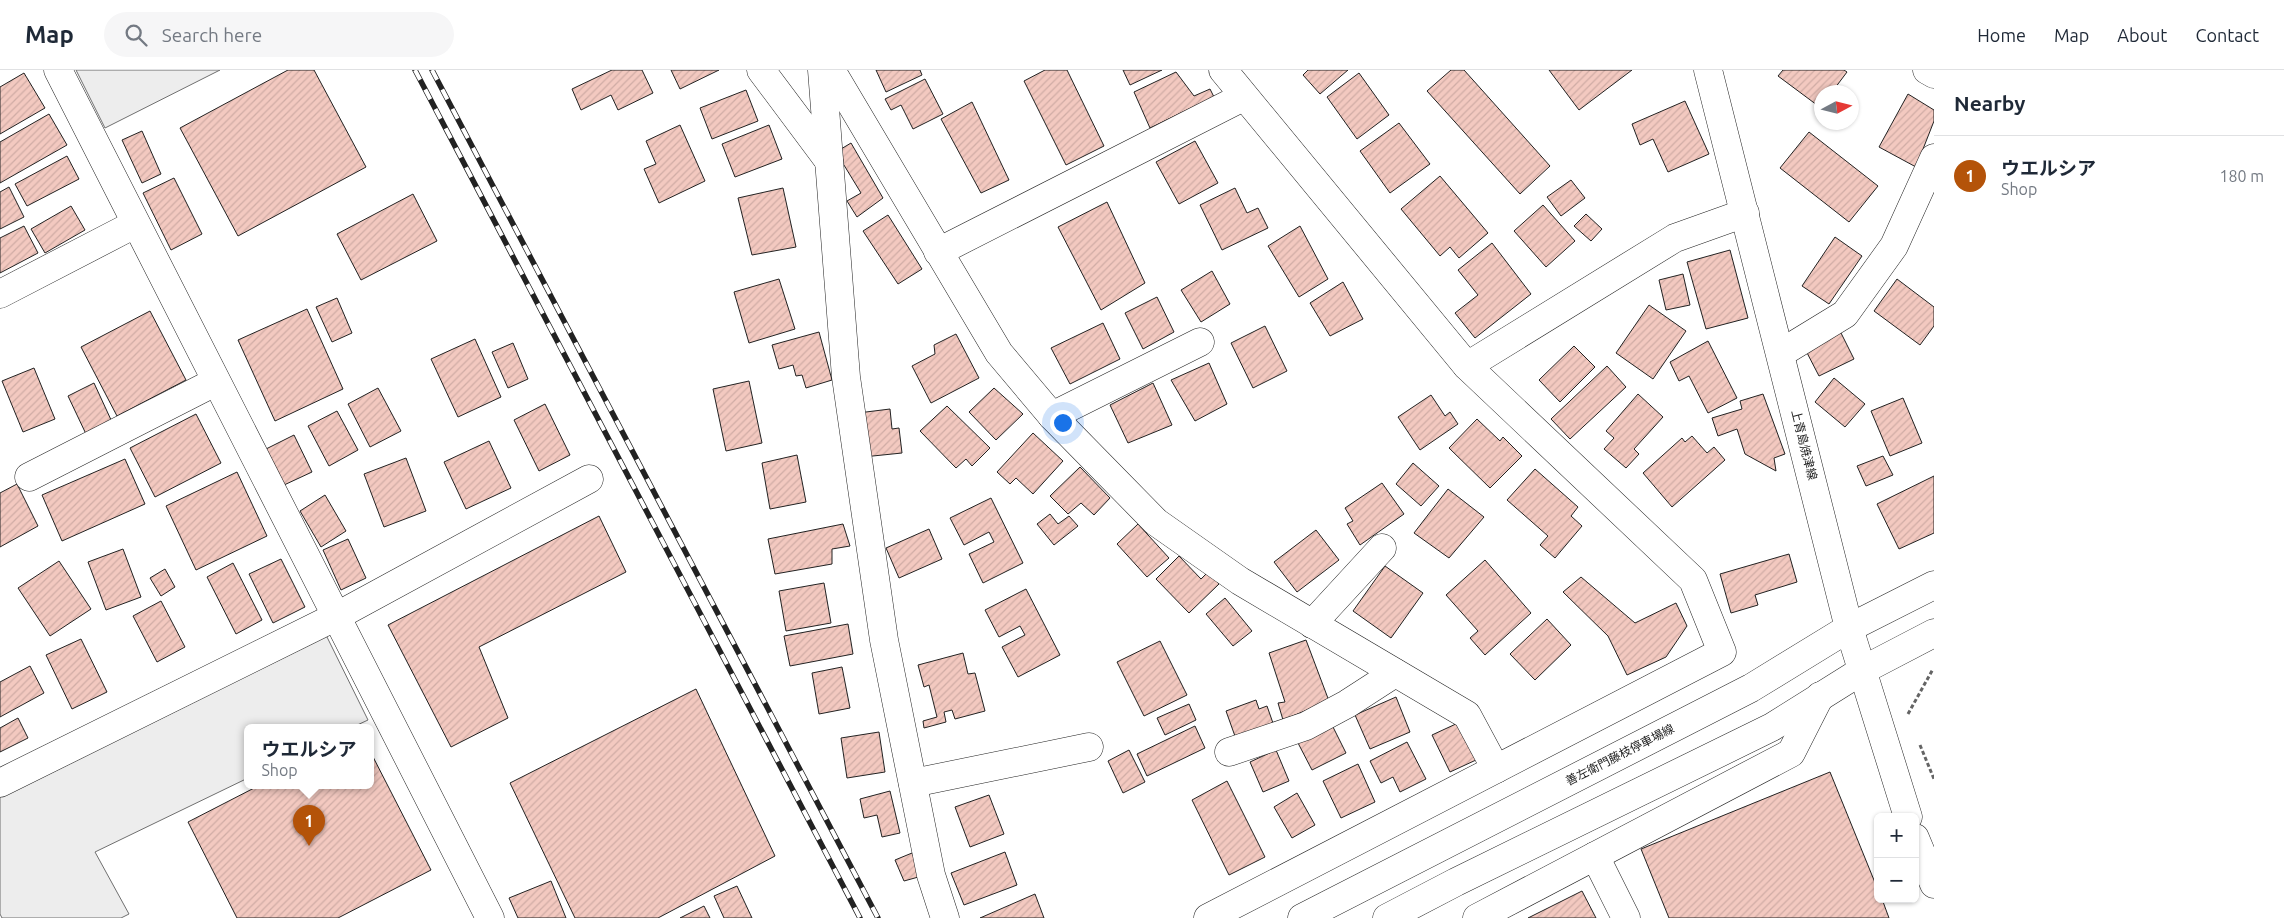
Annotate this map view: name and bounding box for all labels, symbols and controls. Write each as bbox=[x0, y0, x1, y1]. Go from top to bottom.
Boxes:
search box bbox=[104, 12, 454, 57]
text: Map bbox=[25, 21, 74, 48]
icon: search bbox=[122, 21, 150, 49]
text: Search here bbox=[162, 24, 262, 46]
text: Home bbox=[1977, 25, 2026, 45]
text: Map bbox=[2054, 25, 2089, 45]
text: About bbox=[2117, 25, 2167, 45]
text: Contact bbox=[2195, 25, 2259, 45]
north arrow bbox=[1814, 85, 1859, 130]
text: Nearby bbox=[1954, 91, 2025, 115]
text: ウエルシア bbox=[2001, 157, 2096, 179]
text: 1 bbox=[1965, 167, 1975, 185]
text: 180 m bbox=[2219, 167, 2264, 185]
text: Shop bbox=[2001, 180, 2037, 198]
street label: 上青島焼津線 bbox=[1789, 408, 1820, 481]
your location bbox=[1050, 410, 1076, 436]
street label: 善左衛門藤枝停車場線 bbox=[1563, 722, 1676, 788]
popup bbox=[244, 724, 374, 789]
text: ウエルシア bbox=[261, 738, 357, 760]
text: Shop bbox=[261, 761, 298, 779]
pin: 1 bbox=[293, 805, 325, 846]
map controls bbox=[1874, 813, 1919, 903]
button: + bbox=[1874, 813, 1919, 858]
button: − bbox=[1874, 858, 1919, 903]

